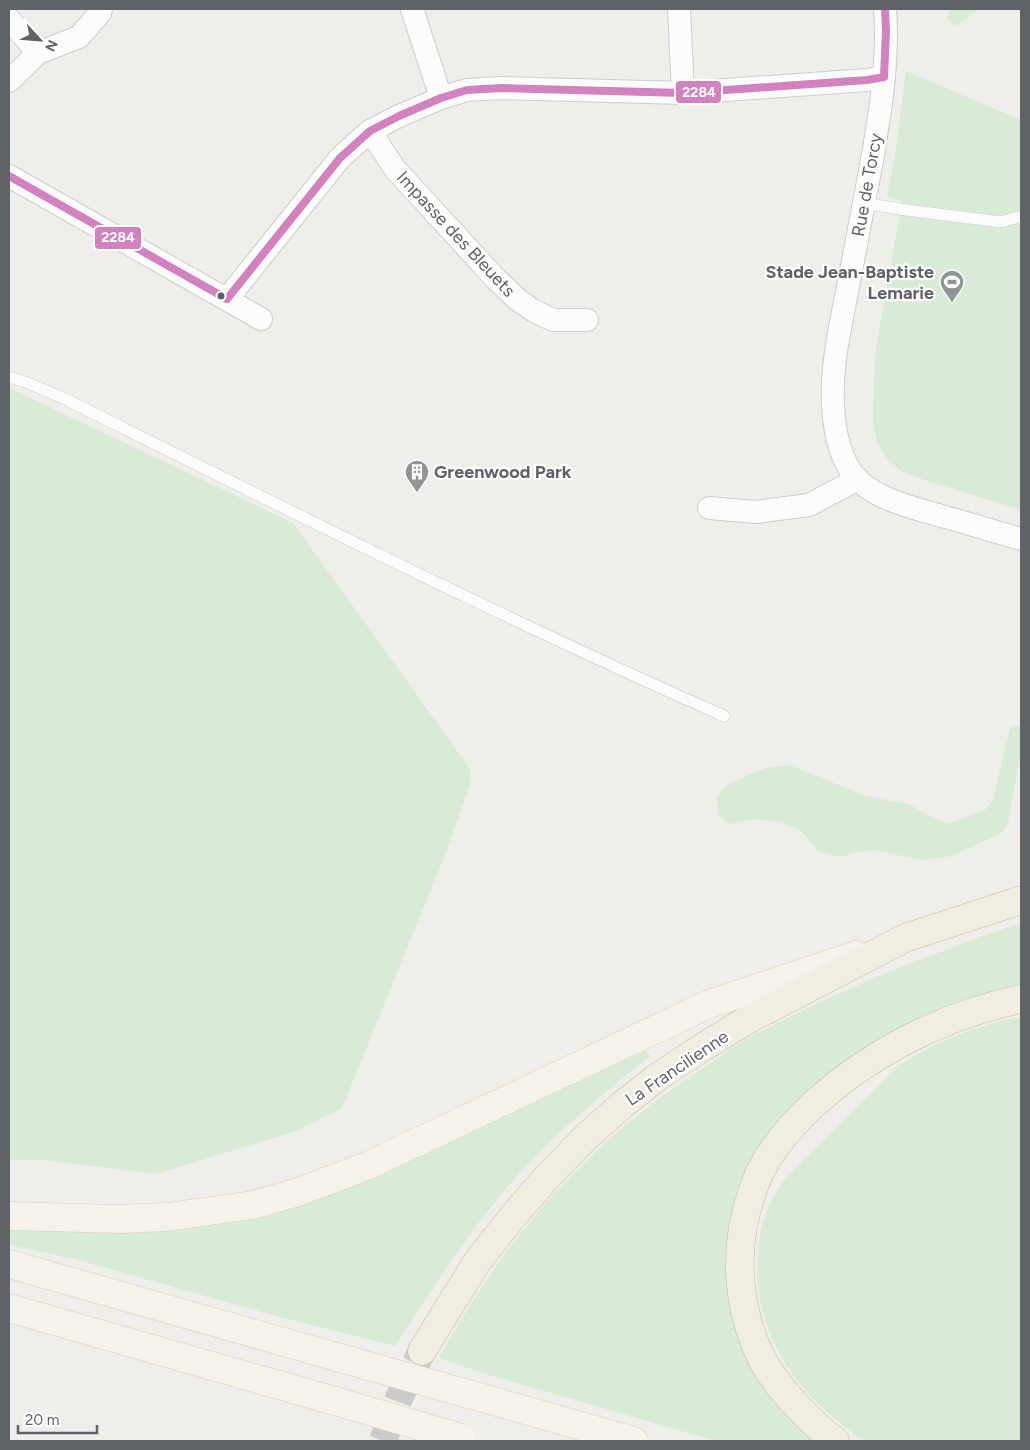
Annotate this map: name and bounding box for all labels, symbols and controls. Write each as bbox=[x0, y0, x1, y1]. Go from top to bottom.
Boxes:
north arrow bbox=[15, 15, 65, 65]
text: N bbox=[41, 37, 61, 54]
line badge: 2284 bbox=[675, 80, 722, 104]
text: 2284 bbox=[682, 84, 716, 101]
street label: Rue de Torcy bbox=[847, 131, 887, 238]
street label: Impasse des Bleuets bbox=[392, 166, 520, 302]
line badge: 2284 bbox=[94, 226, 142, 250]
text: 2284 bbox=[101, 229, 135, 246]
place label: Stade Jean-Baptiste Lemarie bbox=[766, 261, 934, 304]
sports icon: Stade Jean-Baptiste Lemarie bbox=[939, 269, 965, 303]
unlabelled marker bbox=[216, 291, 226, 301]
building icon: Greenwood Park bbox=[404, 459, 430, 493]
place label: Greenwood Park bbox=[434, 461, 572, 483]
street label: La Francilienne bbox=[621, 1025, 733, 1111]
scale bar bbox=[18, 1402, 96, 1434]
text: 20 m bbox=[25, 1411, 59, 1429]

